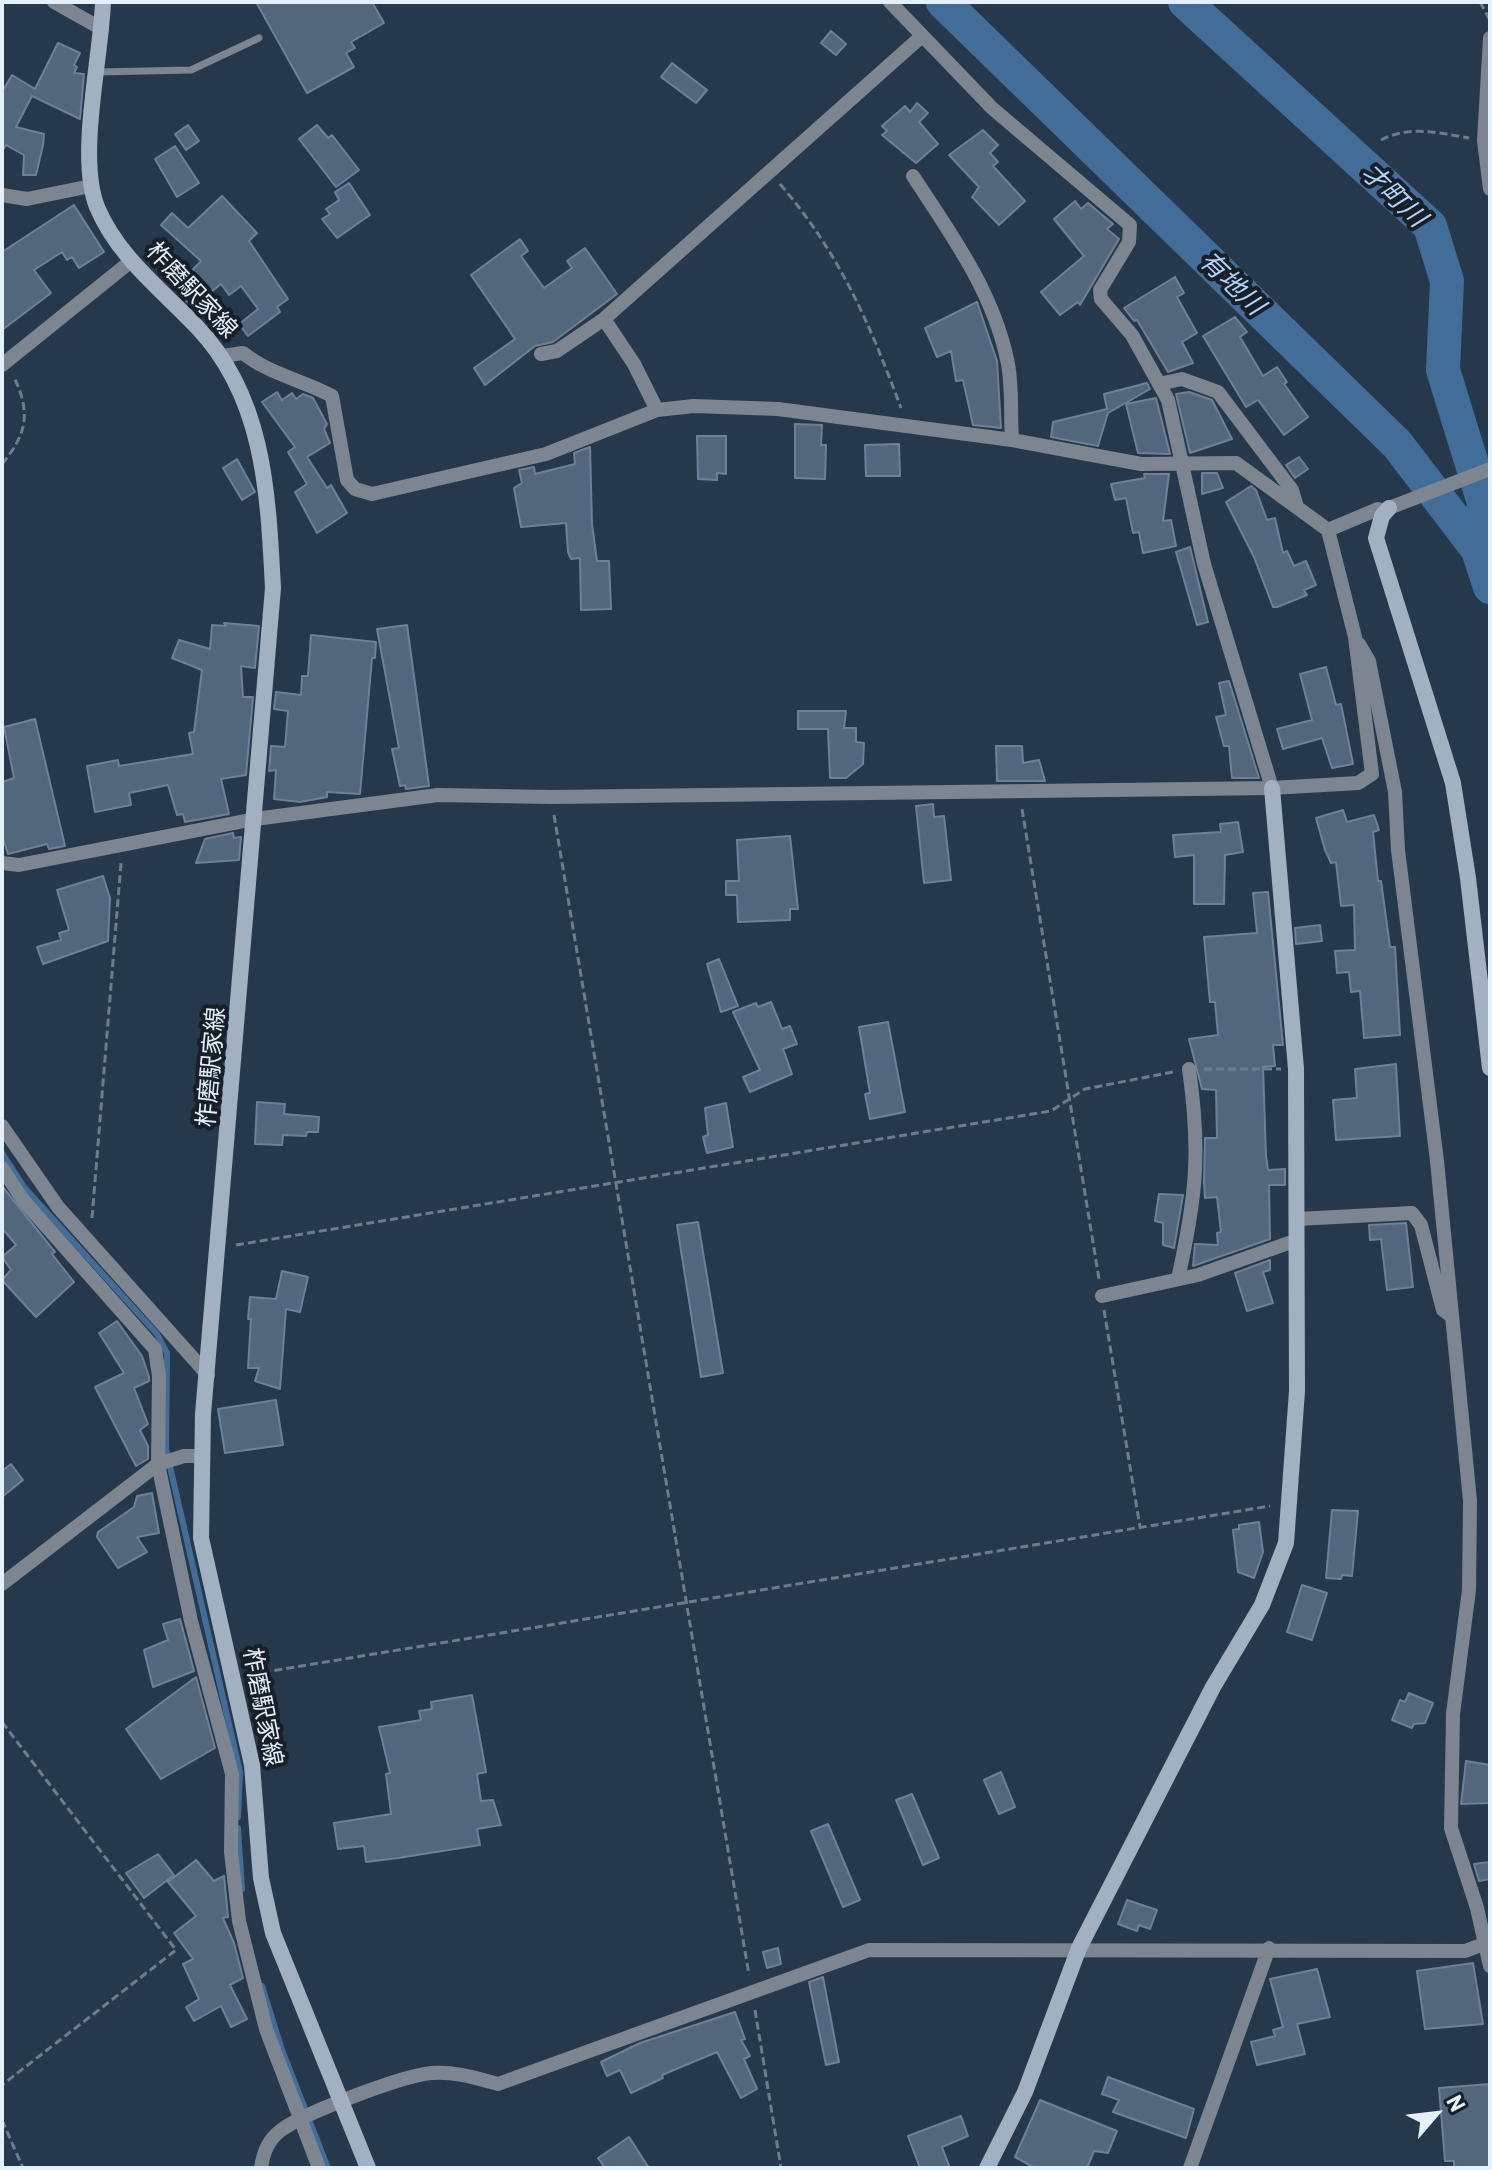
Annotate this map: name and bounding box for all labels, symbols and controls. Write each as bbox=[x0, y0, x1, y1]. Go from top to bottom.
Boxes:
water label: 才町川 bbox=[1355, 157, 1433, 233]
street label: 柞磨駅家線 bbox=[141, 236, 243, 344]
water label: 有地川 bbox=[1193, 245, 1271, 321]
street label: 柞磨駅家線 bbox=[191, 1006, 231, 1128]
street label: 柞磨駅家線 bbox=[237, 1645, 289, 1769]
north arrow bbox=[1396, 2074, 1476, 2154]
text: N bbox=[1442, 2090, 1472, 2115]

